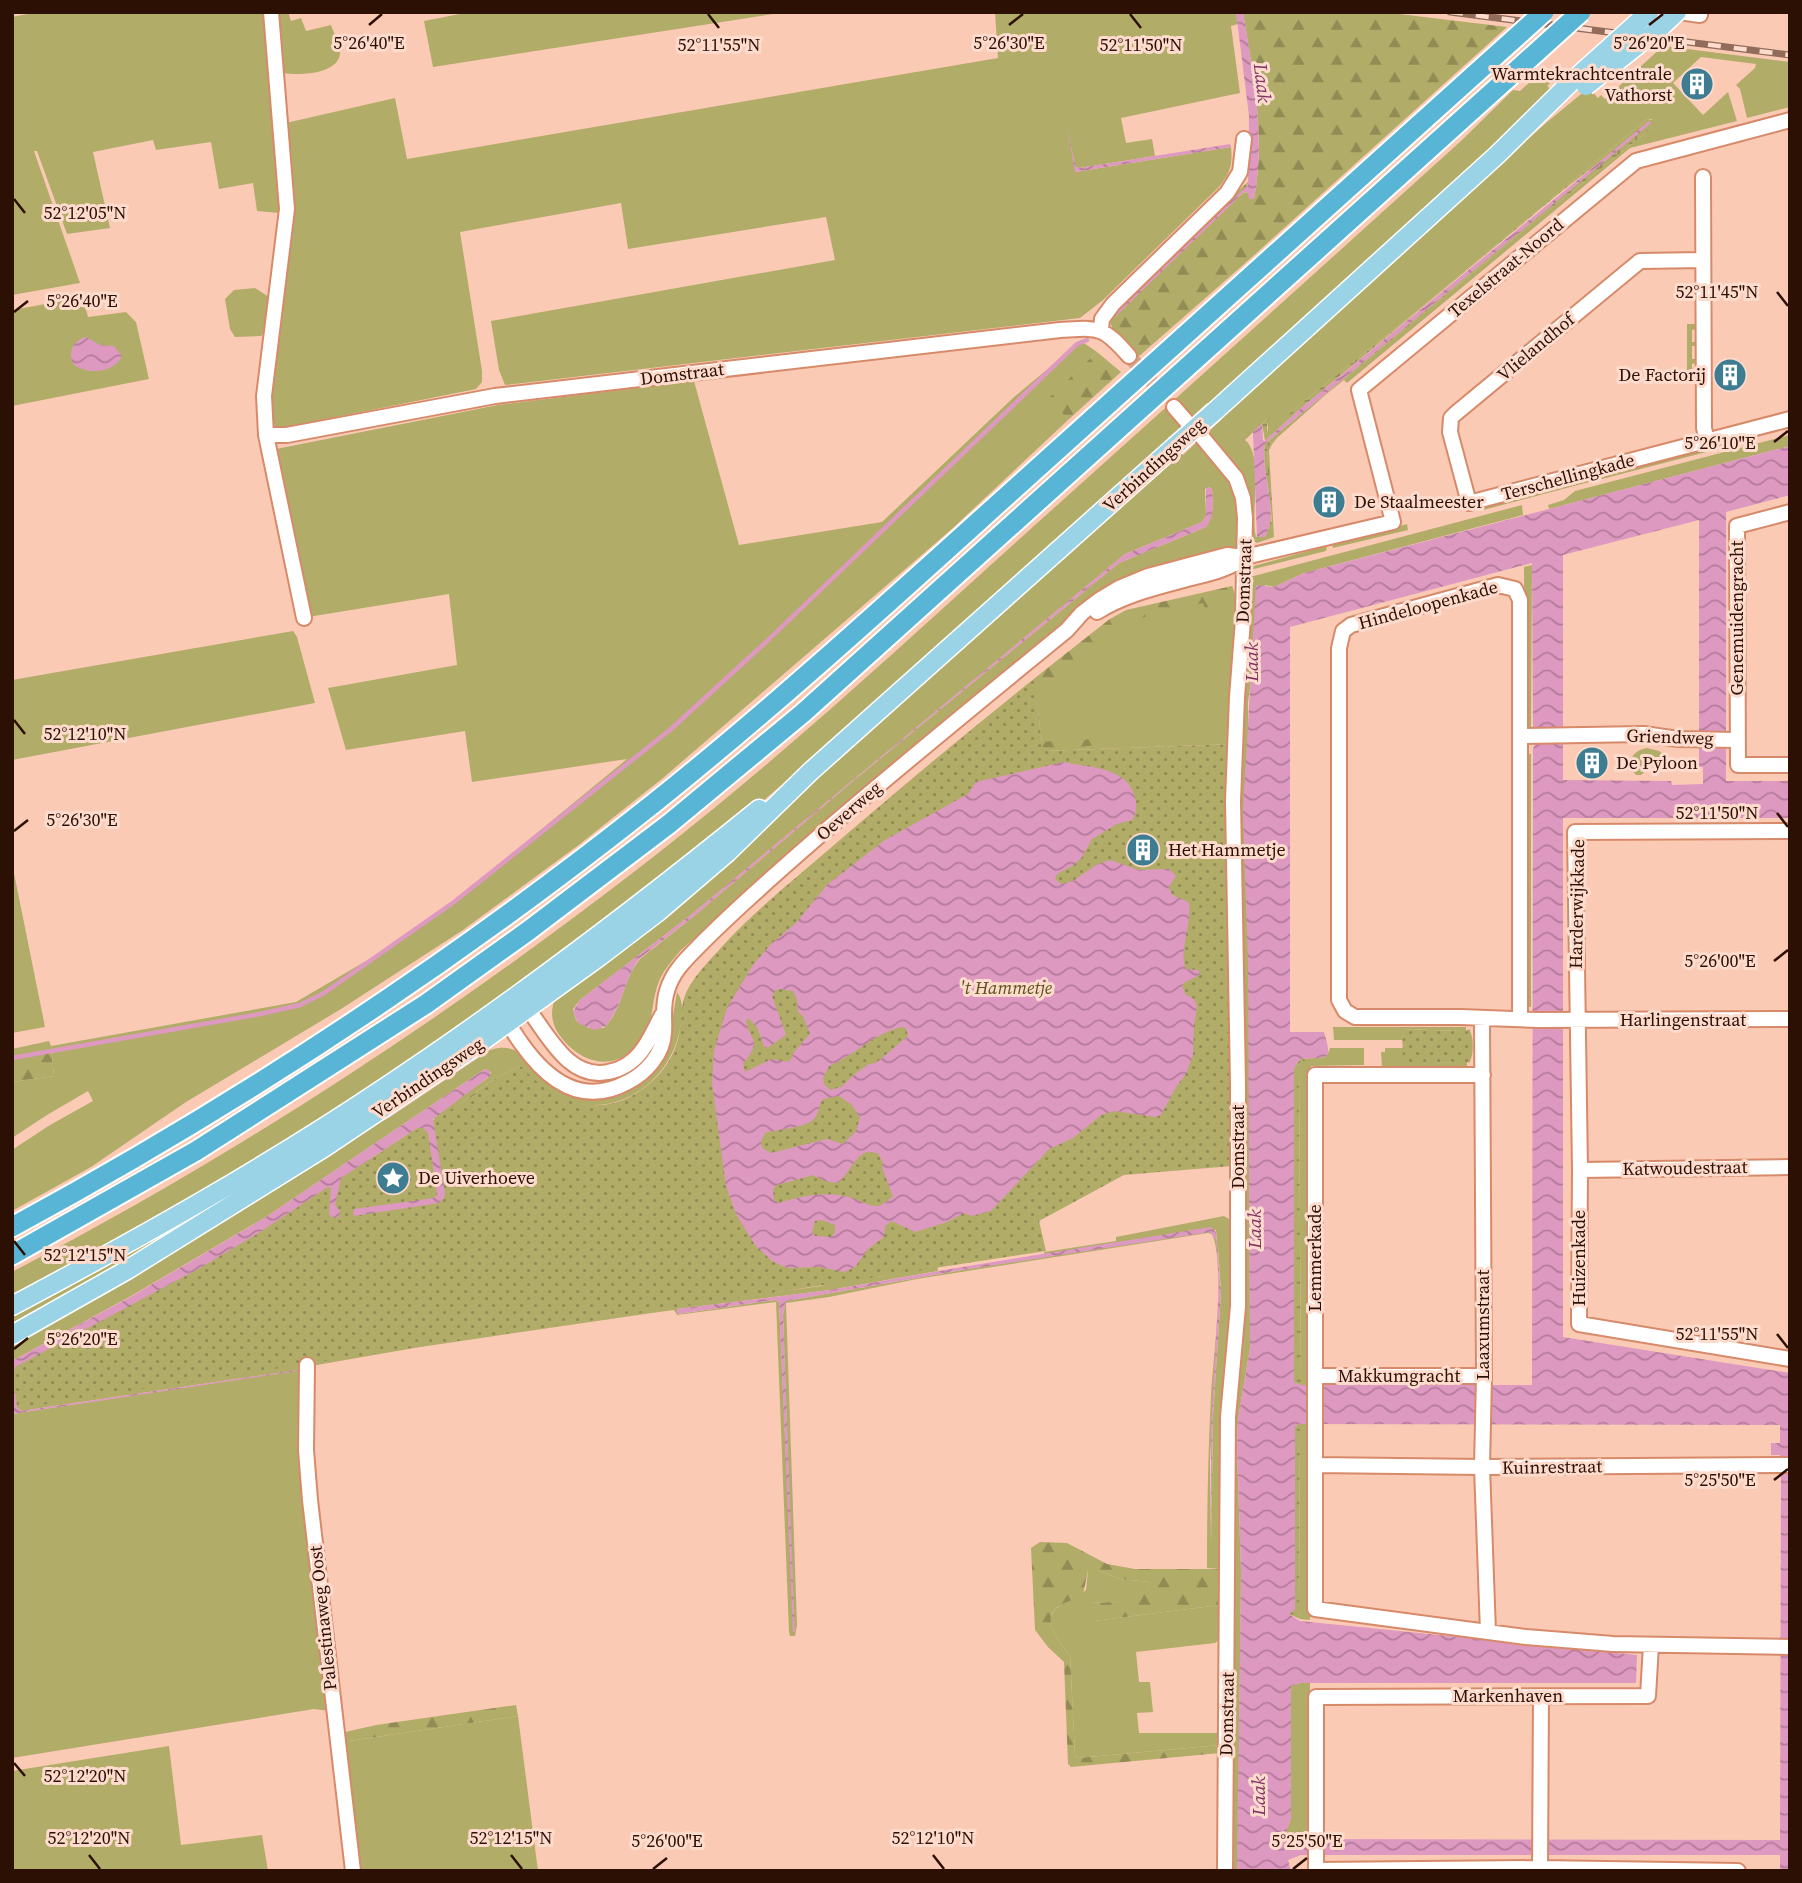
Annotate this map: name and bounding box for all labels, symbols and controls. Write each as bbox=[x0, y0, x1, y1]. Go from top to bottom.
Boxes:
text: 5°26'40"E bbox=[333, 30, 405, 55]
text: 5°26'30"E bbox=[973, 30, 1045, 55]
text: 5°26'20"E bbox=[1613, 30, 1685, 55]
text: 52°11'55"N bbox=[678, 32, 760, 57]
text: 52°11'50"N bbox=[1100, 32, 1182, 57]
water label: Laak bbox=[1248, 61, 1278, 104]
place label: Warmtekrachtcentrale Vathorst bbox=[1491, 61, 1672, 107]
building icon: Warmtekrachtcentrale Vathorst bbox=[1678, 65, 1716, 103]
text: 52°12'05"N bbox=[44, 200, 126, 225]
street label: Texelstraat-Noord bbox=[1443, 212, 1569, 323]
text: 52°11'45"N bbox=[1676, 279, 1758, 304]
text: 5°26'40"E bbox=[46, 288, 118, 313]
street label: Vlielandhof bbox=[1492, 306, 1581, 387]
street label: Domstraat bbox=[639, 356, 725, 391]
building icon: De Factorij bbox=[1711, 356, 1749, 394]
place label: De Factorij bbox=[1619, 362, 1706, 387]
street label: Verbindingsweg bbox=[1097, 412, 1210, 517]
text: 5°26'10"E bbox=[1684, 430, 1756, 455]
street label: Terschellingkade bbox=[1498, 447, 1637, 506]
building icon: De Staalmeester bbox=[1310, 483, 1348, 521]
place label: De Staalmeester bbox=[1354, 489, 1484, 514]
street label: Domstraat bbox=[1230, 538, 1257, 623]
street label: Genemuidengracht bbox=[1724, 540, 1749, 695]
street label: Hindeloopenkade bbox=[1355, 574, 1500, 635]
water label: Laak bbox=[1238, 642, 1264, 683]
text: 52°12'10"N bbox=[44, 721, 126, 746]
street label: Griendweg bbox=[1626, 722, 1714, 751]
building icon: De Pyloon bbox=[1573, 744, 1611, 782]
place label: De Pyloon bbox=[1616, 750, 1698, 775]
street label: Oeverweg bbox=[811, 775, 887, 846]
text: 52°11'50"N bbox=[1676, 800, 1758, 825]
text: 5°26'30"E bbox=[46, 807, 118, 832]
building icon: Het Hammetje bbox=[1124, 831, 1162, 869]
place label: Het Hammetje bbox=[1168, 837, 1286, 862]
street label: Harderwijkkade bbox=[1563, 839, 1590, 969]
text: 5°26'00"E bbox=[1684, 948, 1756, 973]
park label: 't Hammetje bbox=[960, 975, 1053, 1000]
street label: Harlingenstraat bbox=[1620, 1007, 1746, 1032]
street label: Verbindingsweg bbox=[367, 1031, 488, 1124]
street label: Domstraat bbox=[1225, 1105, 1250, 1189]
street label: Katwoudestraat bbox=[1622, 1154, 1748, 1181]
place icon: De Uiverhoeve bbox=[374, 1159, 412, 1197]
place label: De Uiverhoeve bbox=[418, 1165, 535, 1190]
street label: Lemmerkade bbox=[1302, 1204, 1327, 1312]
water label: Laak bbox=[1241, 1209, 1267, 1250]
street label: Huizenkade bbox=[1566, 1210, 1591, 1306]
text: 52°12'15"N bbox=[44, 1242, 126, 1267]
street label: Laaxumstraat bbox=[1470, 1270, 1495, 1380]
text: 52°11'55"N bbox=[1676, 1321, 1758, 1346]
text: 5°26'20"E bbox=[46, 1326, 118, 1351]
street label: Makkumgracht bbox=[1338, 1363, 1460, 1388]
street label: Kuinrestraat bbox=[1502, 1453, 1602, 1480]
text: 5°25'50"E bbox=[1684, 1467, 1756, 1492]
street label: Palestinaweg Oost bbox=[302, 1544, 343, 1692]
street label: Domstraat bbox=[1213, 1672, 1240, 1756]
street label: Markenhaven bbox=[1453, 1683, 1563, 1708]
text: 52°12'20"N bbox=[44, 1763, 126, 1788]
water label: Laak bbox=[1245, 1776, 1271, 1817]
text: 52°12'20"N bbox=[48, 1825, 130, 1850]
text: 52°12'15"N bbox=[470, 1825, 552, 1850]
text: 52°12'10"N bbox=[892, 1825, 974, 1850]
text: 5°26'00"E bbox=[631, 1828, 703, 1853]
text: 5°25'50"E bbox=[1271, 1828, 1343, 1853]

